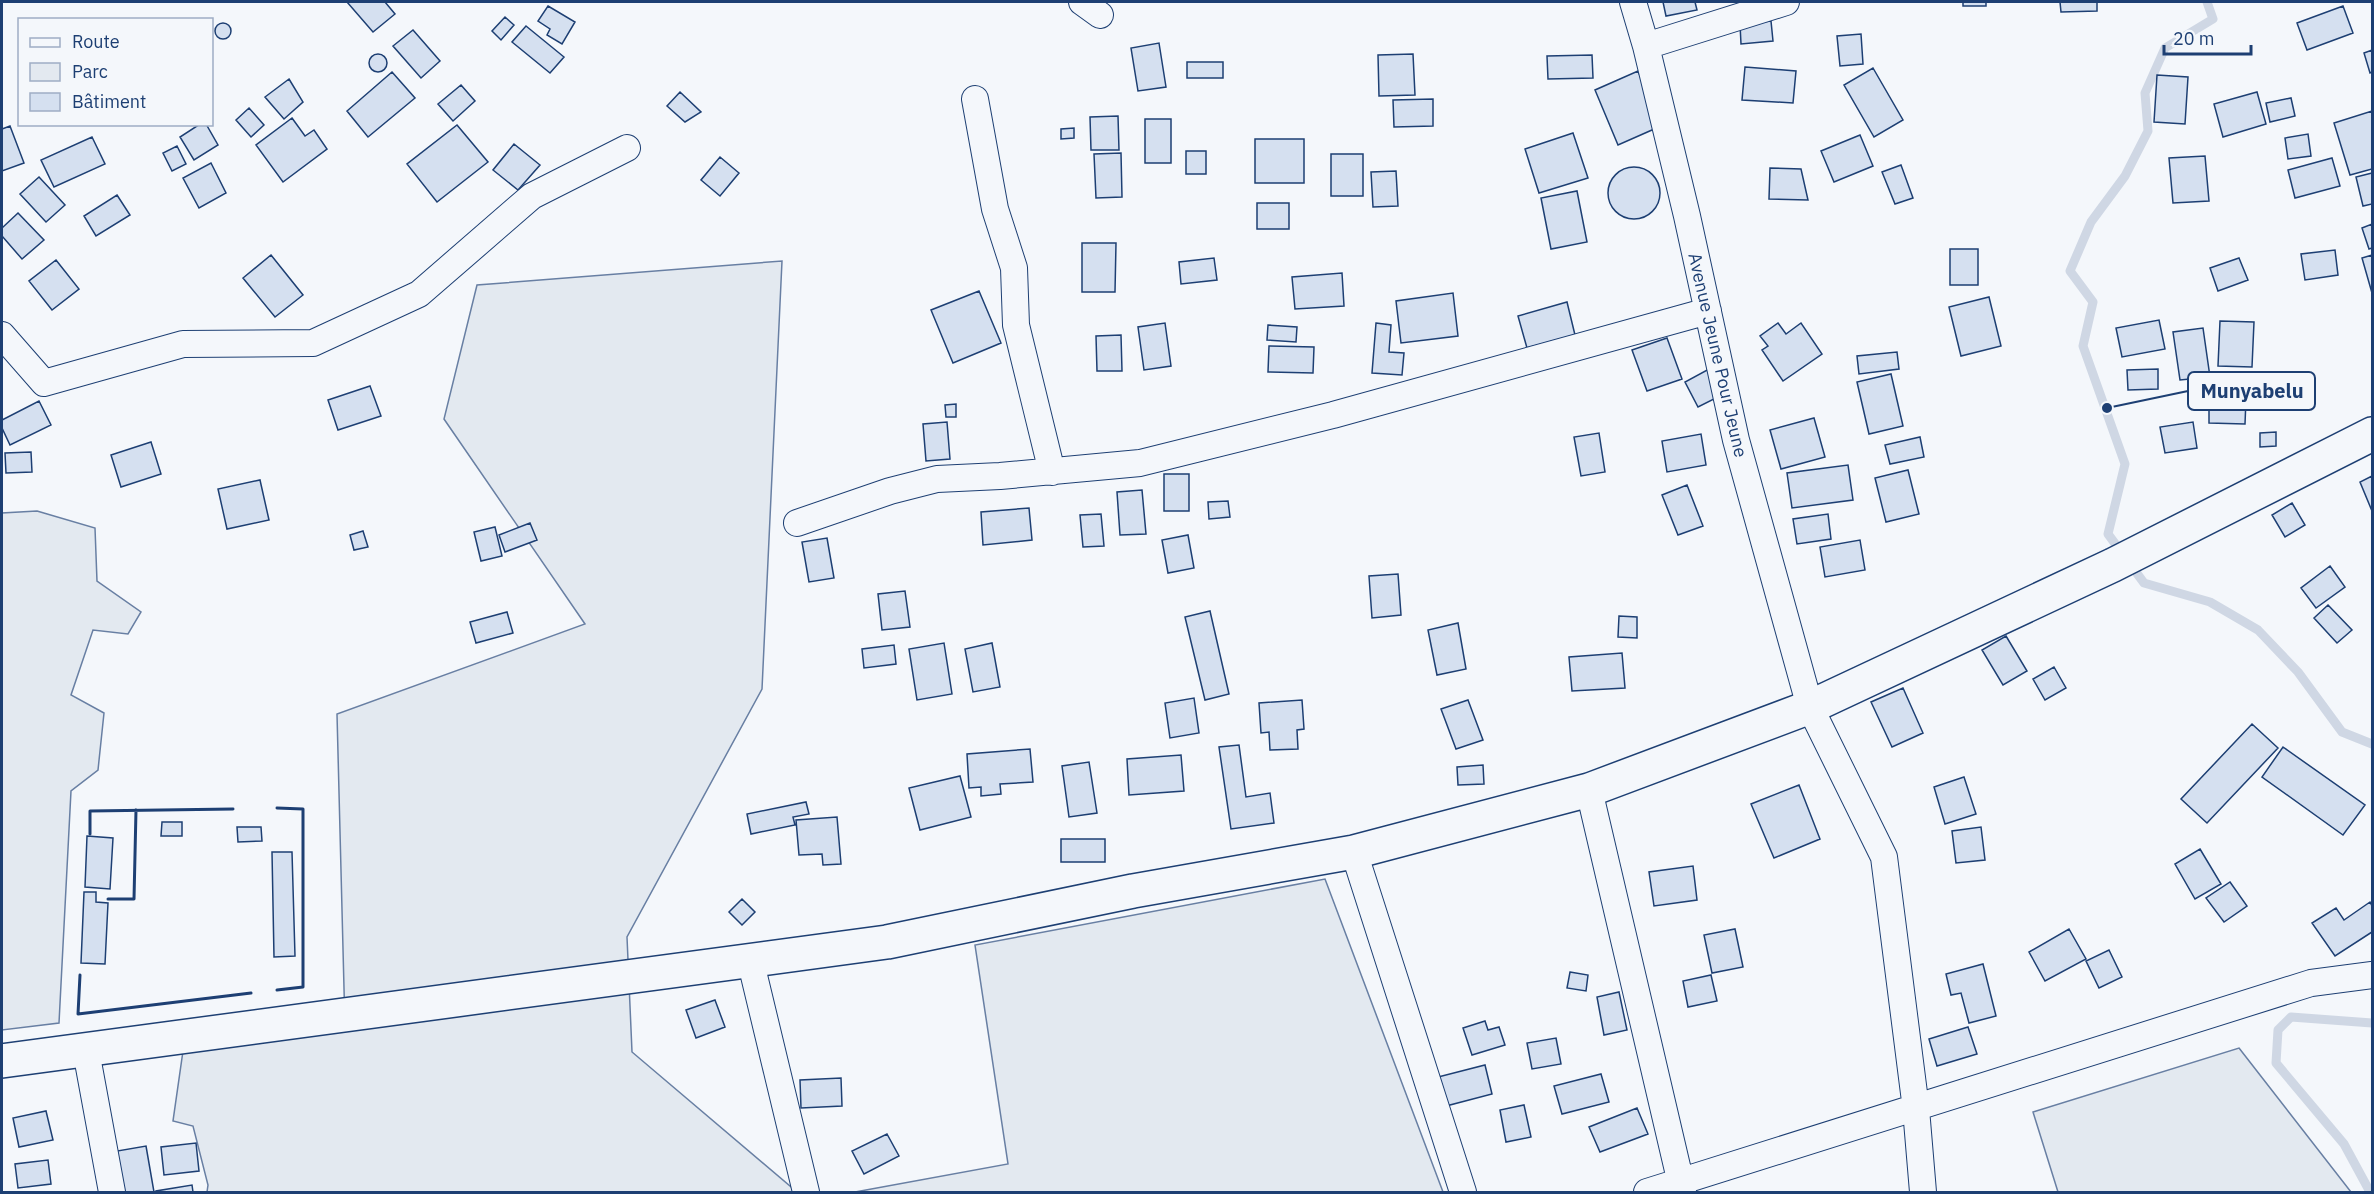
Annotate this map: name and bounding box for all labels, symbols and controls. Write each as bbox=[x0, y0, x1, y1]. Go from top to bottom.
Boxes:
legend bbox=[18, 18, 213, 126]
scale bar bbox=[2164, 18, 2251, 56]
text: 20 m bbox=[2173, 27, 2215, 50]
text: Route bbox=[72, 30, 120, 53]
text: Parc bbox=[72, 60, 108, 83]
text: Bâtiment bbox=[72, 90, 146, 113]
street label: Avenue Jeune Pour Jeune bbox=[1683, 251, 1753, 460]
callout: Munyabelu bbox=[2188, 372, 2315, 410]
text: Munyabelu bbox=[2200, 377, 2304, 404]

